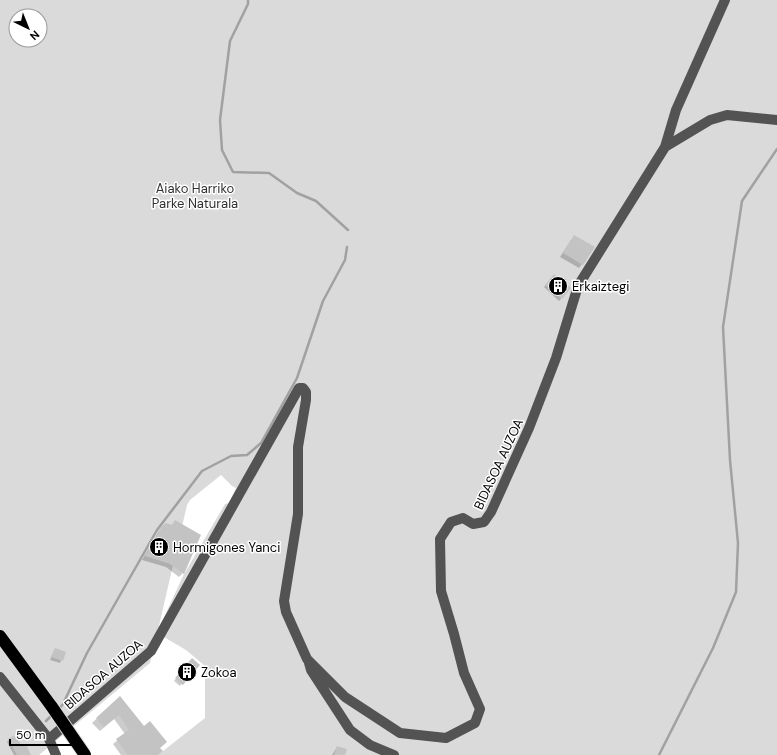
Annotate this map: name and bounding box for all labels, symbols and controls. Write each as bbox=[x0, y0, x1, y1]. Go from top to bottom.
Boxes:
north arrow bbox=[8, 8, 48, 48]
text: N bbox=[27, 27, 43, 43]
park label: Aiako Harriko Parke Naturala bbox=[152, 180, 238, 212]
building icon: Erkaiztegi bbox=[547, 275, 569, 297]
place label: Erkaiztegi bbox=[572, 278, 629, 295]
street label: BIDASOA AUZOA bbox=[470, 416, 527, 512]
building icon: Hormigones Yanci bbox=[148, 536, 170, 558]
place label: Hormigones Yanci bbox=[173, 539, 280, 556]
street label: BIDASOA AUZOA bbox=[61, 635, 146, 713]
building icon: Zokoa bbox=[176, 661, 198, 683]
place label: Zokoa bbox=[201, 664, 237, 681]
scale bar bbox=[10, 721, 77, 747]
text: 50 m bbox=[16, 727, 45, 743]

